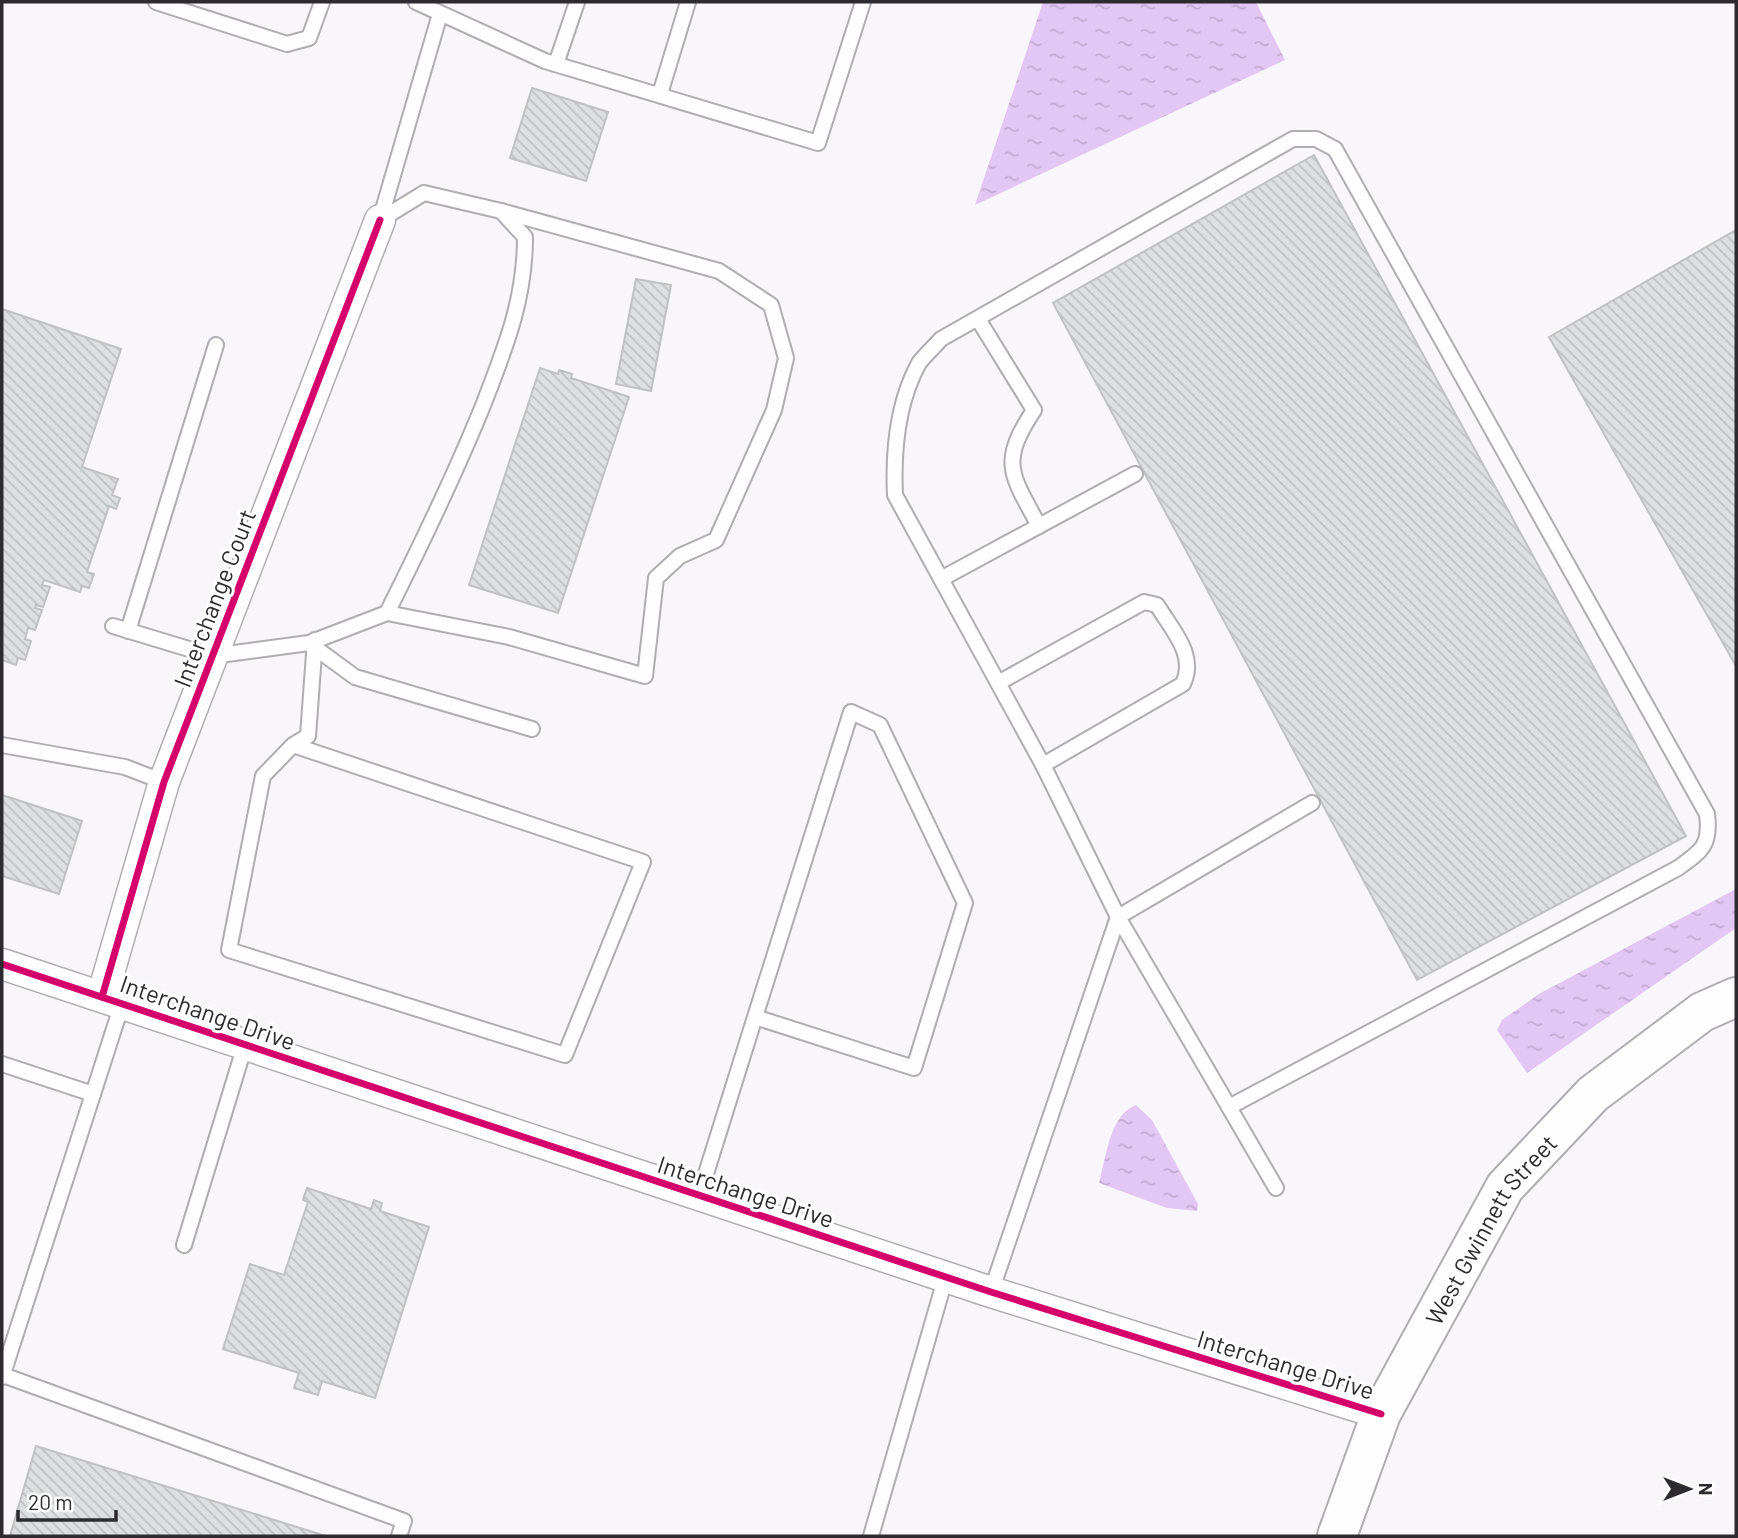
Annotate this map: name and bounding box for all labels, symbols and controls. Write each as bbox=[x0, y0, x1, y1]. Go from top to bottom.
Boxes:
street label: Interchange Court bbox=[167, 505, 261, 691]
street label: Interchange Drive bbox=[117, 968, 299, 1056]
street label: West Gwinnett Street bbox=[1418, 1128, 1562, 1329]
street label: Interchange Drive bbox=[654, 1149, 838, 1233]
street label: Interchange Drive bbox=[1194, 1323, 1378, 1405]
north arrow bbox=[1654, 1454, 1724, 1524]
scale bar bbox=[18, 1478, 116, 1522]
text: N bbox=[1695, 1483, 1718, 1495]
text: 20 m bbox=[28, 1489, 73, 1514]

